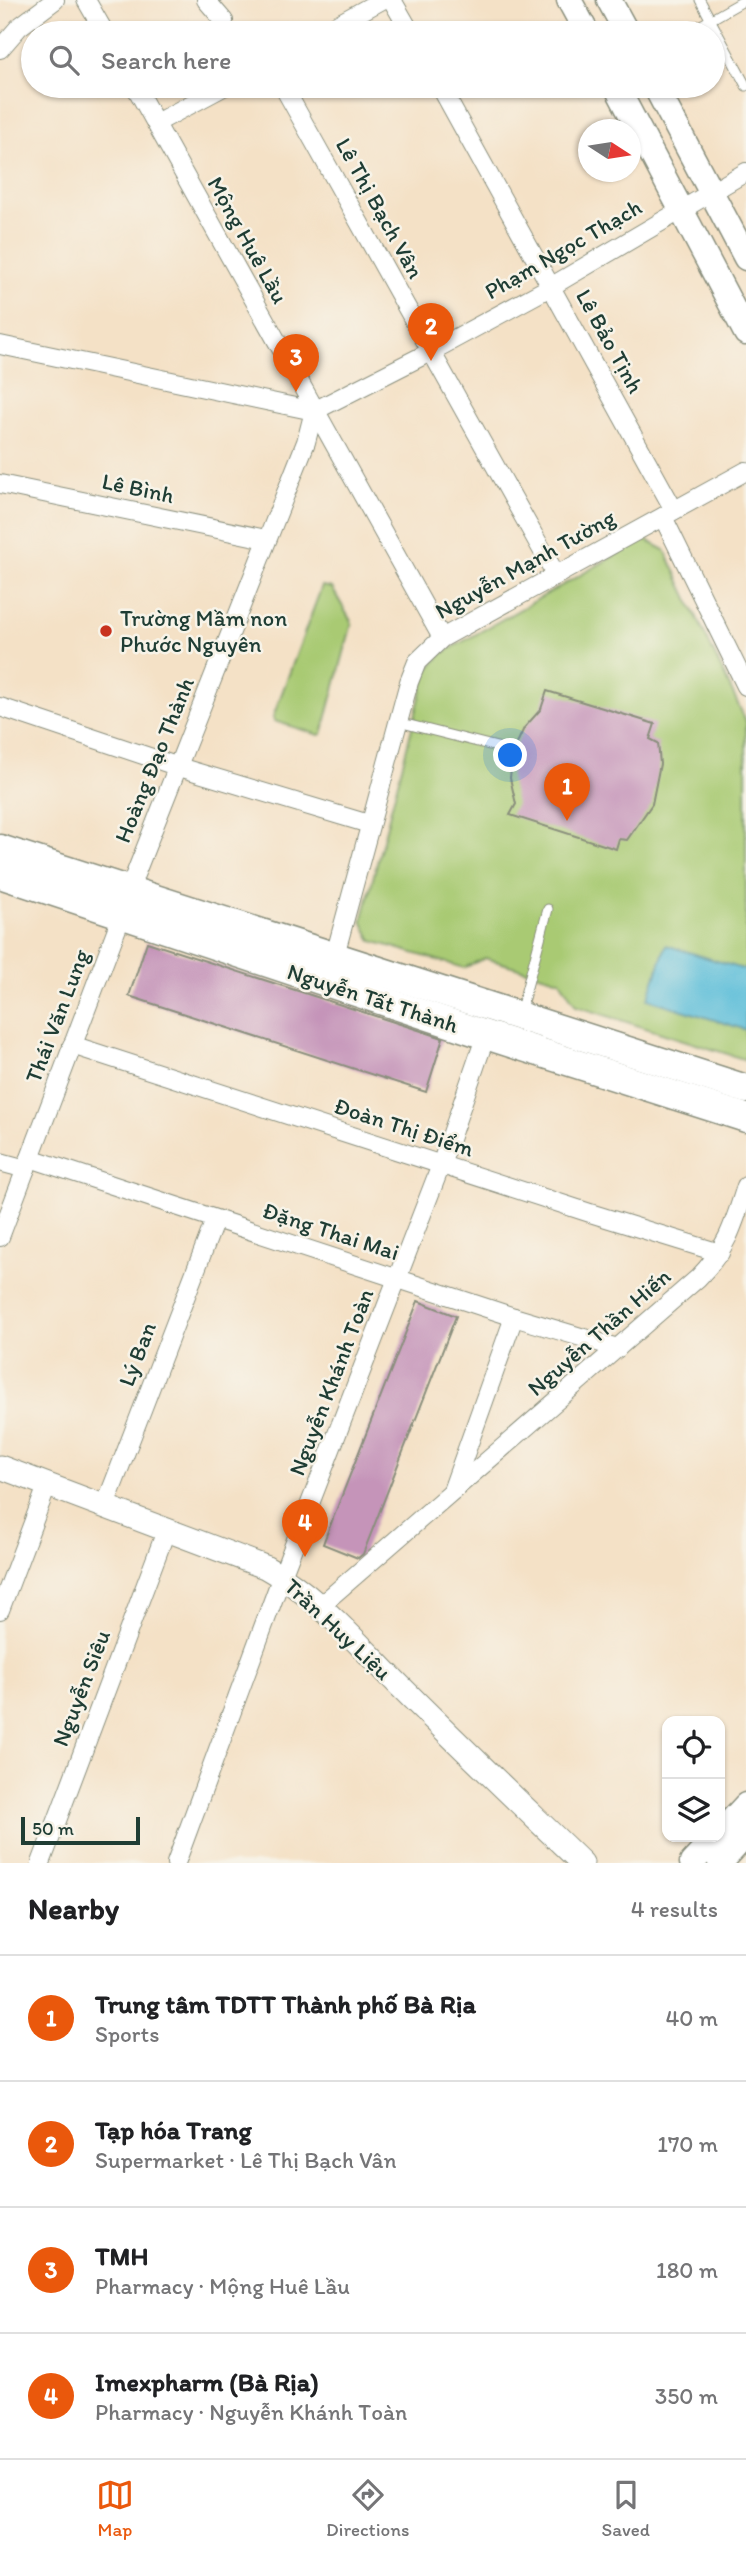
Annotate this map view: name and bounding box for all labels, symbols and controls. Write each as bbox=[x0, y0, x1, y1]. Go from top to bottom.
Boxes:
search box bbox=[21, 21, 725, 98]
icon: search bbox=[45, 41, 83, 79]
text: Search here bbox=[101, 44, 231, 76]
north arrow bbox=[578, 119, 641, 182]
street label: Lê Thị Bạch Vân bbox=[330, 133, 430, 283]
street label: Mộng Huê Lầu bbox=[202, 172, 295, 309]
street label: Phạm Ngọc Thạch bbox=[479, 193, 647, 305]
street label: Lê Bảo Tịnh bbox=[570, 284, 650, 398]
pin: 2 bbox=[408, 303, 454, 361]
pin: 3 bbox=[273, 334, 319, 392]
street label: Lê Bình bbox=[99, 467, 177, 509]
street label: Nguyễn Mạnh Tường bbox=[430, 503, 620, 625]
place label: Trường Mầm non Phước Nguyên bbox=[120, 604, 287, 658]
marker: Trường Mầm non Phước Nguyên bbox=[98, 623, 114, 639]
street label: Hoàng Đạo Thành bbox=[108, 673, 200, 847]
your location bbox=[493, 738, 527, 772]
pin: 1 bbox=[544, 763, 590, 821]
street label: Thái Văn Lung bbox=[19, 945, 95, 1087]
street label: Nguyễn Tất Thành bbox=[284, 957, 463, 1039]
street label: Đoàn Thị Điểm bbox=[331, 1091, 477, 1163]
street label: Đặng Thai Mai bbox=[259, 1196, 403, 1266]
street label: Nguyễn Thần Hiến bbox=[522, 1262, 676, 1402]
street label: Nguyễn Khánh Toàn bbox=[282, 1285, 380, 1479]
street label: Lý Ban bbox=[112, 1318, 162, 1390]
pin: 4 bbox=[282, 1499, 328, 1557]
street label: Trần Huy Liệu bbox=[279, 1572, 398, 1686]
street label: Nguyễn Siêu bbox=[46, 1625, 116, 1750]
map controls bbox=[662, 1716, 725, 1842]
button: locate bbox=[662, 1716, 725, 1779]
button: layers bbox=[662, 1779, 725, 1842]
scale bar bbox=[21, 1814, 140, 1846]
text: 50 m bbox=[32, 1817, 74, 1840]
text: Nearby bbox=[28, 1890, 119, 1927]
text: 4 results bbox=[631, 1895, 718, 1923]
text: Trung tâm TDTT Thành phố Bà Rịa bbox=[95, 1988, 476, 2020]
text: 1 bbox=[46, 2004, 56, 2032]
text: 40 m bbox=[665, 2004, 718, 2032]
text: Sports bbox=[95, 2020, 159, 2048]
text: Tạp hóa Trang bbox=[95, 2114, 252, 2146]
text: 2 bbox=[45, 2130, 57, 2158]
text: 170 m bbox=[657, 2130, 718, 2158]
text: Supermarket · Lê Thị Bạch Vân bbox=[95, 2146, 397, 2174]
text: TMH bbox=[95, 2240, 149, 2272]
text: 3 bbox=[45, 2256, 57, 2284]
text: 180 m bbox=[656, 2256, 718, 2284]
text: Pharmacy · Mộng Huê Lầu bbox=[95, 2272, 350, 2300]
text: Imexpharm (Bà Rịa) bbox=[95, 2366, 319, 2398]
text: 4 bbox=[44, 2382, 58, 2410]
text: 350 m bbox=[655, 2382, 718, 2410]
text: Pharmacy · Nguyễn Khánh Toàn bbox=[95, 2398, 407, 2426]
tab: Map bbox=[96, 2476, 134, 2541]
tab: Directions bbox=[326, 2476, 410, 2541]
tab: Saved bbox=[602, 2476, 650, 2541]

